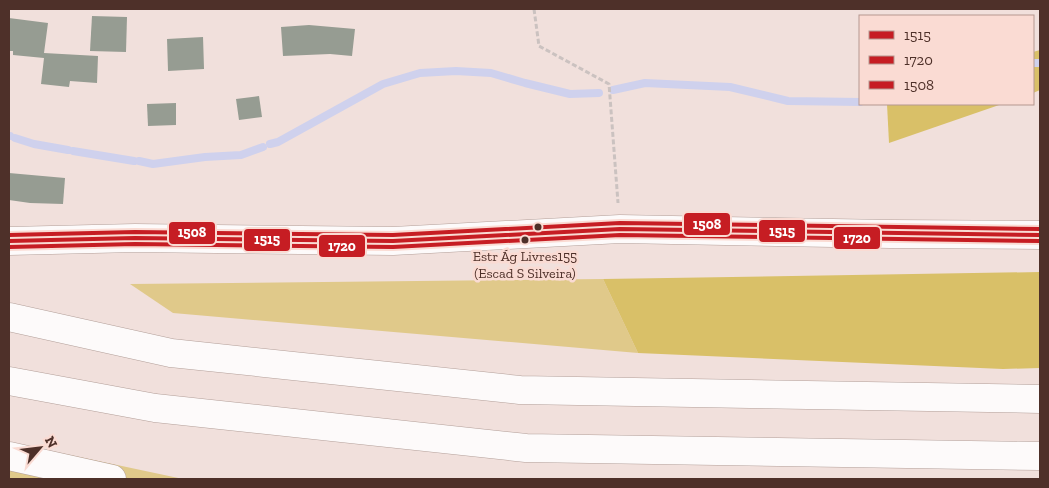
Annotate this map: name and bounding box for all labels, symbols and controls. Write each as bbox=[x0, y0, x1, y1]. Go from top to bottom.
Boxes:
legend bbox=[859, 15, 1034, 105]
text: 1515 bbox=[904, 26, 931, 44]
text: 1720 bbox=[904, 51, 933, 69]
text: 1508 bbox=[904, 76, 934, 94]
line badge: 1508 bbox=[683, 212, 731, 236]
text: 1508 bbox=[693, 216, 722, 233]
line badge: 1515 bbox=[758, 219, 806, 243]
line badge: 1508 bbox=[168, 221, 216, 245]
unlabelled marker bbox=[533, 222, 543, 232]
text: 1515 bbox=[769, 223, 795, 240]
text: 1508 bbox=[178, 224, 207, 241]
line badge: 1720 bbox=[833, 226, 881, 250]
line badge: 1515 bbox=[243, 228, 291, 252]
text: 1720 bbox=[843, 230, 871, 247]
text: 1515 bbox=[254, 231, 280, 248]
line badge: 1720 bbox=[318, 234, 366, 258]
marker: Estr Ág Livres155 (Escad S Silveira) bbox=[520, 235, 530, 245]
text: 1720 bbox=[328, 238, 356, 255]
place label: Estr Ág Livres155 (Escad S Silveira) bbox=[473, 248, 577, 282]
north arrow bbox=[15, 423, 65, 473]
text: N bbox=[41, 433, 61, 451]

